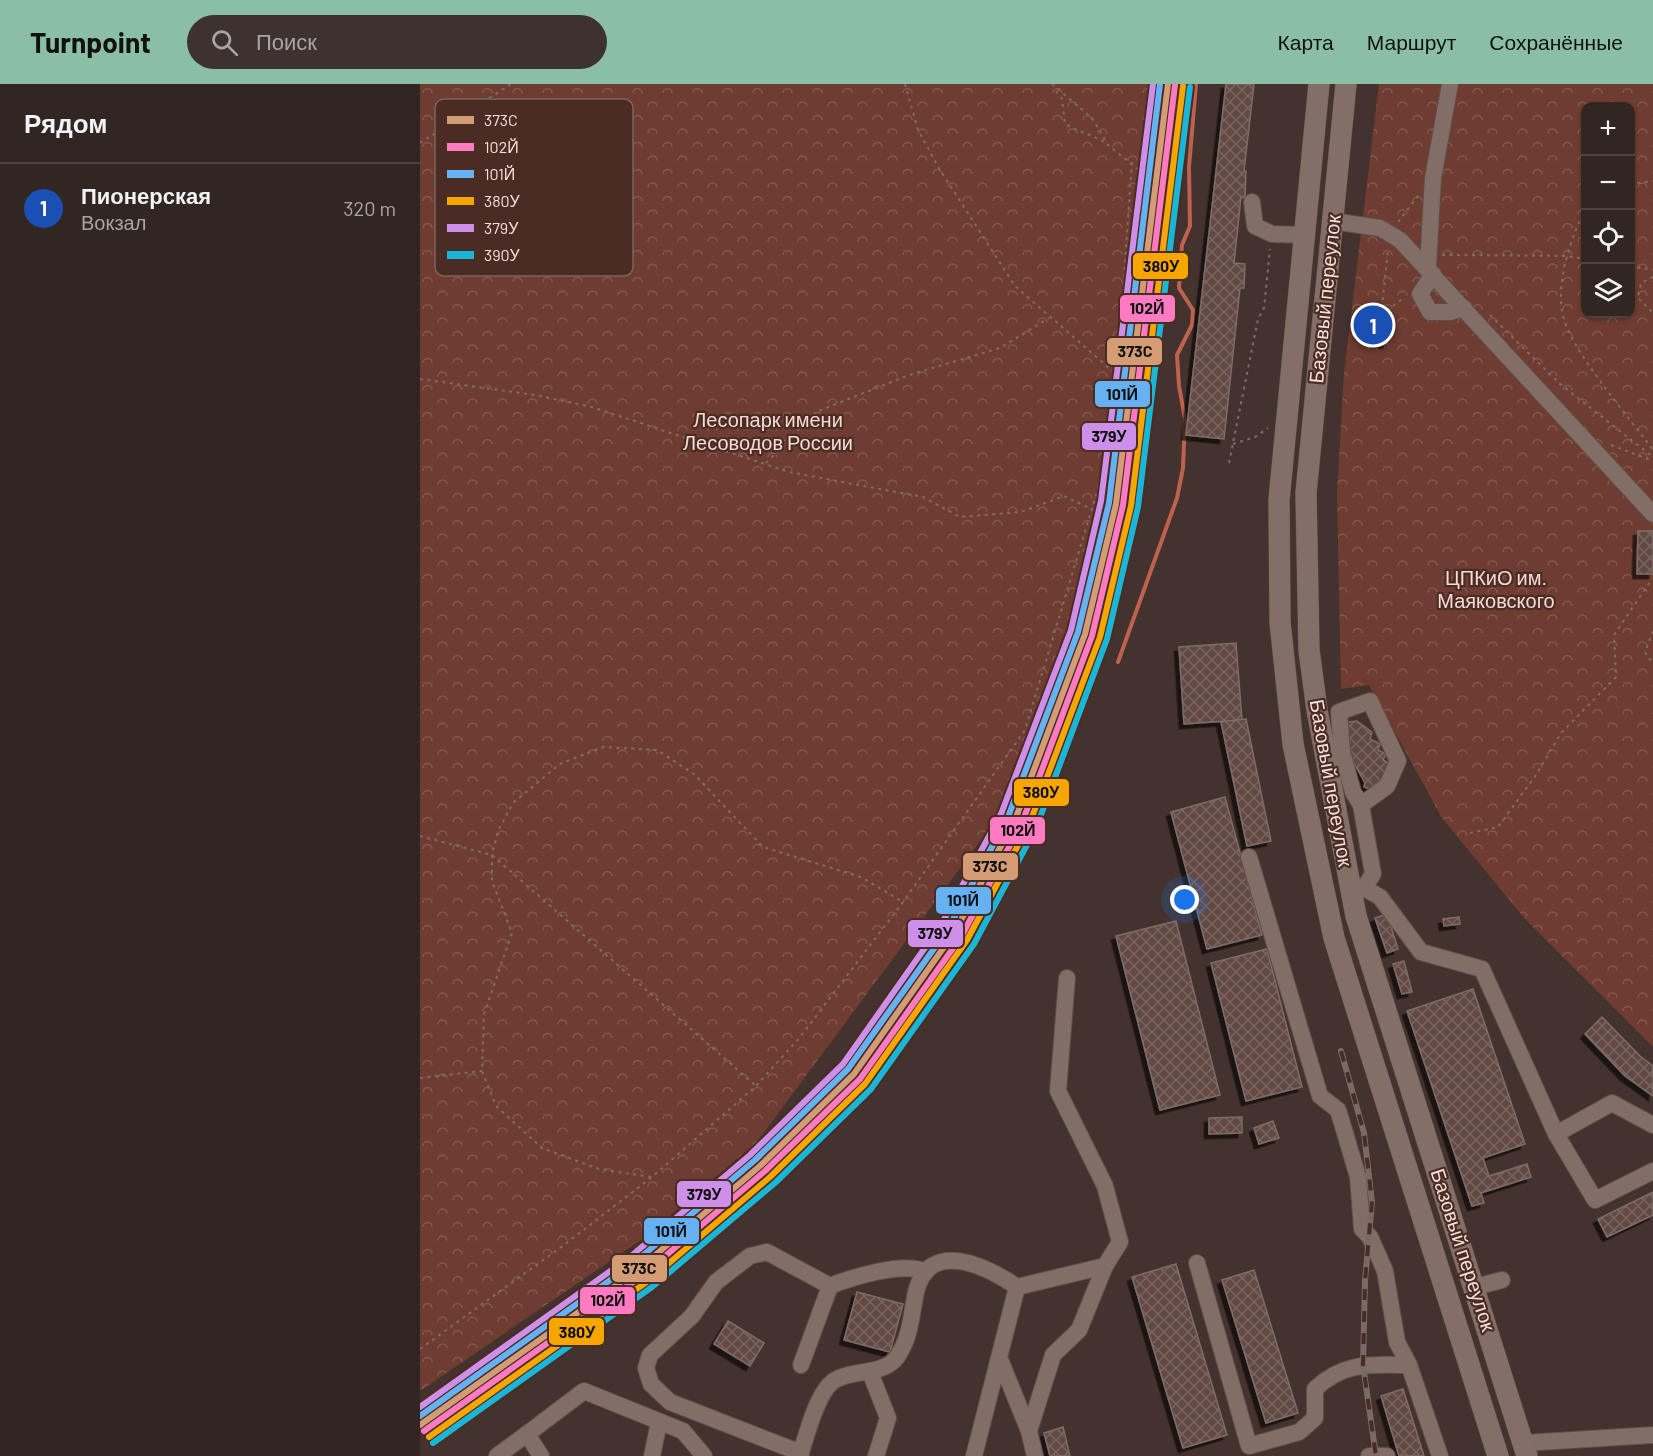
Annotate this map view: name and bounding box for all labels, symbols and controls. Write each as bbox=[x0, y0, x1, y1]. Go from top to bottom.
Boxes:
search box bbox=[187, 15, 607, 69]
text: Turnpoint bbox=[30, 25, 151, 59]
icon: search bbox=[208, 26, 241, 59]
text: Поиск bbox=[256, 28, 317, 54]
text: Карта bbox=[1278, 29, 1334, 54]
text: Маршрут bbox=[1367, 29, 1456, 54]
text: Сохранённые bbox=[1489, 29, 1623, 54]
legend bbox=[435, 99, 633, 276]
map controls bbox=[1581, 102, 1635, 318]
button: + bbox=[1581, 102, 1635, 156]
text: Рядом bbox=[24, 107, 107, 138]
text: 373C bbox=[484, 110, 518, 129]
text: 102Й bbox=[484, 137, 519, 156]
button: − bbox=[1581, 156, 1635, 210]
text: 101Й bbox=[484, 164, 515, 183]
text: Пионерская bbox=[81, 182, 211, 208]
text: 380У bbox=[484, 191, 521, 210]
text: 1 bbox=[40, 196, 47, 220]
text: 320 m bbox=[343, 196, 396, 220]
text: Вокзал bbox=[81, 210, 146, 234]
button: locate bbox=[1581, 210, 1635, 264]
street label: Базовый переулок bbox=[1303, 213, 1345, 384]
text: 379У bbox=[484, 218, 519, 237]
text: 390У bbox=[484, 245, 521, 264]
line badge: 380У bbox=[1132, 252, 1189, 280]
text: 380У bbox=[1143, 256, 1180, 275]
button: layers bbox=[1581, 264, 1635, 318]
line badge: 102Й bbox=[1119, 294, 1176, 323]
text: 102Й bbox=[1129, 298, 1165, 317]
pin: 1 bbox=[1354, 302, 1392, 348]
line badge: 373C bbox=[1106, 337, 1163, 366]
text: 373C bbox=[1118, 341, 1153, 360]
line badge: 101Й bbox=[1094, 380, 1151, 408]
text: 101Й bbox=[1106, 384, 1138, 403]
park label: Лесопарк имени Лесоводов России bbox=[683, 407, 853, 454]
line badge: 379У bbox=[1081, 422, 1137, 451]
text: 379У bbox=[1091, 426, 1128, 445]
park label: ЦПКиО им. Маяковского bbox=[1437, 565, 1555, 612]
street label: Базовый переулок bbox=[1305, 697, 1359, 869]
line badge: 380У bbox=[1013, 778, 1070, 807]
text: 380У bbox=[1023, 782, 1060, 801]
line badge: 102Й bbox=[989, 816, 1046, 845]
text: 102Й bbox=[1000, 820, 1036, 839]
line badge: 373C bbox=[962, 852, 1019, 881]
text: 373C bbox=[973, 856, 1008, 875]
your location bbox=[1170, 885, 1199, 914]
line badge: 101Й bbox=[935, 886, 992, 915]
text: 101Й bbox=[947, 890, 979, 909]
line badge: 379У bbox=[907, 919, 964, 948]
text: 379У bbox=[917, 923, 954, 942]
street label: Базовый переулок bbox=[1426, 1165, 1502, 1334]
line badge: 379У bbox=[676, 1180, 732, 1208]
text: 379У bbox=[686, 1184, 723, 1203]
line badge: 101Й bbox=[643, 1217, 700, 1245]
text: 101Й bbox=[655, 1221, 687, 1240]
line badge: 373C bbox=[611, 1254, 668, 1283]
text: 373C bbox=[622, 1258, 657, 1277]
line badge: 102Й bbox=[579, 1286, 636, 1315]
text: 102Й bbox=[590, 1290, 626, 1309]
line badge: 380У bbox=[548, 1317, 605, 1346]
text: 380У bbox=[559, 1322, 596, 1341]

